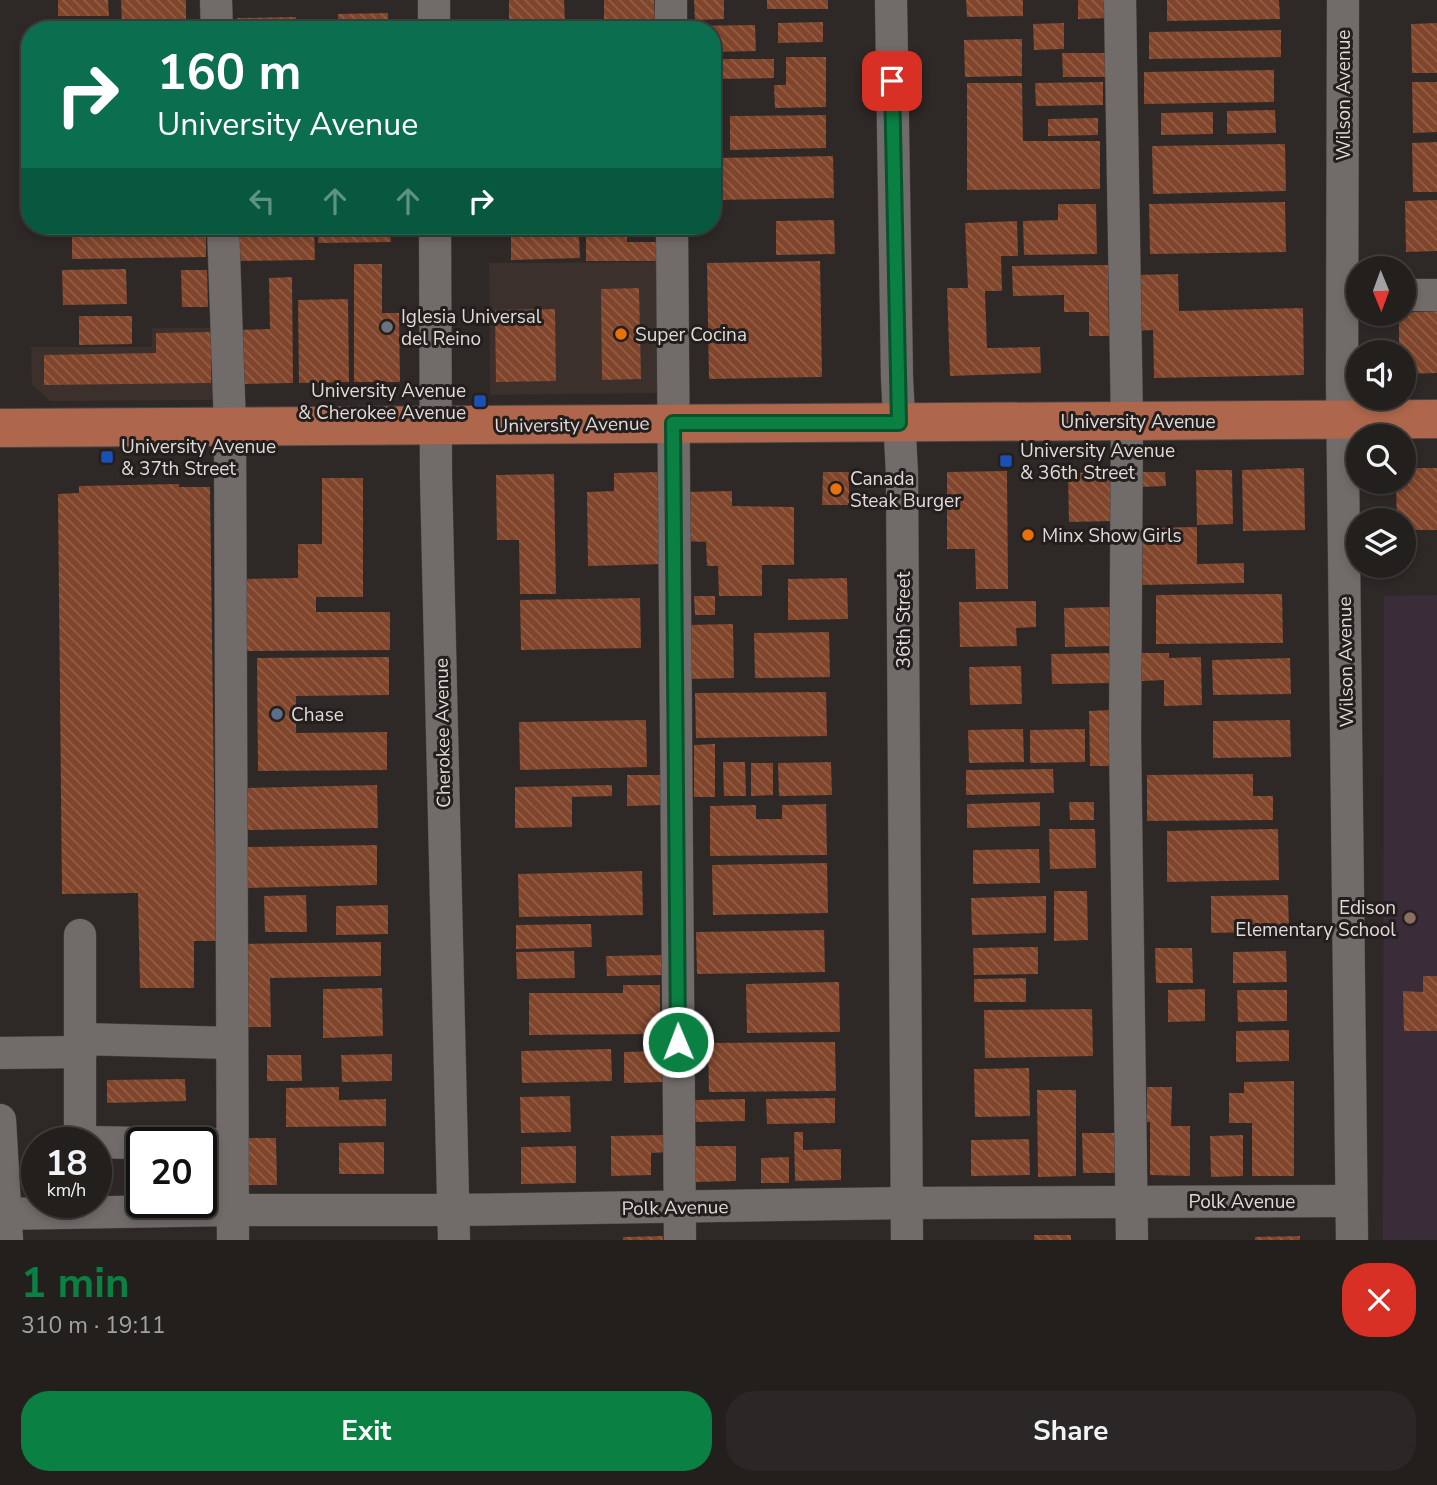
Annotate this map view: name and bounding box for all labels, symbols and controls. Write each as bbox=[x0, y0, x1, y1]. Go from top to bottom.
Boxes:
street label: Wilson Avenue bbox=[1331, 30, 1357, 160]
text: 160 m bbox=[157, 39, 301, 106]
icon: right bbox=[42, 49, 133, 140]
pin bbox=[862, 51, 922, 111]
icon: arrive bbox=[873, 62, 911, 100]
text: University Avenue bbox=[157, 103, 418, 146]
icon: left bbox=[243, 182, 281, 220]
icon: ahead bbox=[316, 182, 354, 220]
icon: ahead bbox=[389, 182, 427, 220]
icon: right bbox=[462, 182, 500, 220]
north arrow bbox=[1346, 256, 1416, 326]
map controls bbox=[1346, 256, 1416, 578]
place label: Iglesia Universal del Reino bbox=[401, 304, 542, 352]
marker: Iglesia Universal del Reino bbox=[379, 319, 395, 335]
place label: Super Cocina bbox=[635, 322, 747, 348]
marker: Super Cocina bbox=[613, 326, 629, 342]
button: sound bbox=[1346, 340, 1416, 410]
place label: University Avenue & Cherokee Avenue bbox=[298, 378, 466, 426]
marker: University Avenue & Cherokee Avenue bbox=[472, 393, 488, 409]
street label: University Avenue bbox=[1060, 409, 1216, 435]
street label: University Avenue bbox=[494, 411, 650, 439]
button: search bbox=[1346, 424, 1416, 494]
place label: University Avenue & 37th Street bbox=[121, 434, 276, 482]
place label: University Avenue & 36th Street bbox=[1020, 438, 1175, 486]
marker: University Avenue & 37th Street bbox=[99, 449, 115, 465]
marker: University Avenue & 36th Street bbox=[998, 453, 1014, 469]
place label: Canada Steak Burger bbox=[850, 466, 961, 514]
marker: Canada Steak Burger bbox=[828, 481, 844, 497]
button: layers bbox=[1346, 508, 1416, 578]
place label: Minx Show Girls bbox=[1042, 523, 1182, 549]
marker: Minx Show Girls bbox=[1020, 527, 1036, 543]
street label: 36th Street bbox=[891, 571, 917, 668]
street label: Wilson Avenue bbox=[1332, 596, 1360, 728]
street label: Cherokee Avenue bbox=[429, 658, 457, 808]
place label: Chase bbox=[291, 702, 344, 728]
marker: Chase bbox=[269, 706, 285, 722]
place label: Edison Elementary School bbox=[1235, 895, 1396, 943]
marker: Edison Elementary School bbox=[1402, 910, 1418, 926]
position arrow bbox=[641, 1005, 715, 1079]
speed limit sign: 20 bbox=[126, 1127, 217, 1218]
text: 18 bbox=[45, 1140, 88, 1187]
text: km/h bbox=[47, 1178, 86, 1202]
street label: Polk Avenue bbox=[1189, 1189, 1295, 1215]
street label: Polk Avenue bbox=[621, 1194, 729, 1222]
text: 1 min bbox=[21, 1255, 130, 1312]
button: close bbox=[1342, 1263, 1416, 1337]
text: 310 m · 19:11 bbox=[21, 1310, 166, 1341]
button: Exit bbox=[21, 1391, 712, 1471]
button: Share bbox=[726, 1391, 1416, 1471]

